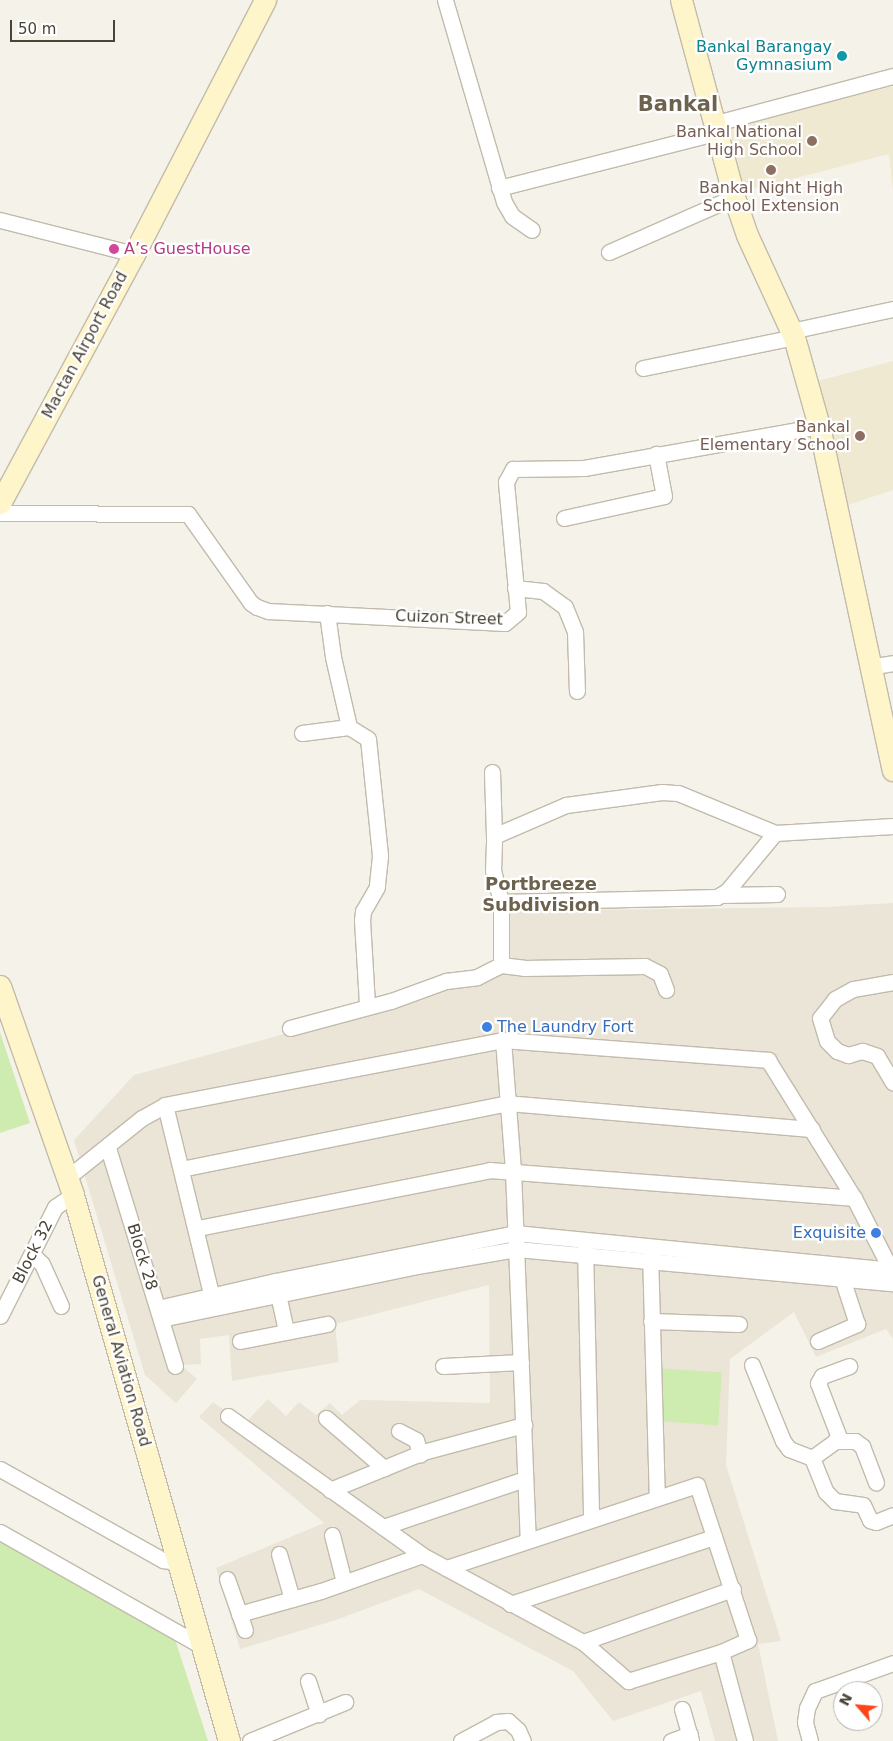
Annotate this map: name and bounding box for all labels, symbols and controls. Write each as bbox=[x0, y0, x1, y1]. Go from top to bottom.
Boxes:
scale bar bbox=[12, 10, 118, 42]
text: 50 m bbox=[18, 20, 56, 38]
place label: Bankal Barangay Gymnasium bbox=[696, 37, 832, 75]
marker: Bankal Barangay Gymnasium bbox=[836, 50, 848, 62]
district label: Bankal bbox=[638, 91, 718, 117]
place label: Bankal National High School bbox=[676, 122, 802, 160]
marker: Bankal National High School bbox=[806, 135, 818, 147]
marker: Bankal Night High School Extension bbox=[765, 164, 777, 176]
place label: Bankal Night High School Extension bbox=[699, 178, 843, 216]
place label: A’s GuestHouse bbox=[124, 239, 251, 259]
marker: A’s GuestHouse bbox=[108, 243, 120, 255]
street label: Mactan Airport Road bbox=[38, 268, 132, 422]
place label: Bankal Elementary School bbox=[700, 417, 850, 455]
marker: Bankal Elementary School bbox=[854, 430, 866, 442]
street label: Cuizon Street bbox=[395, 607, 503, 629]
district label: Portbreeze Subdivision bbox=[482, 874, 600, 916]
place label: The Laundry Fort bbox=[497, 1017, 633, 1037]
marker: The Laundry Fort bbox=[481, 1021, 493, 1033]
street label: Block 32 bbox=[9, 1217, 57, 1287]
street label: Block 28 bbox=[123, 1221, 161, 1293]
place label: Exquisite bbox=[793, 1223, 866, 1243]
marker: Exquisite bbox=[870, 1227, 882, 1239]
street label: General Aviation Road bbox=[87, 1273, 155, 1449]
north arrow bbox=[833, 1681, 883, 1731]
text: N bbox=[836, 1691, 855, 1708]

